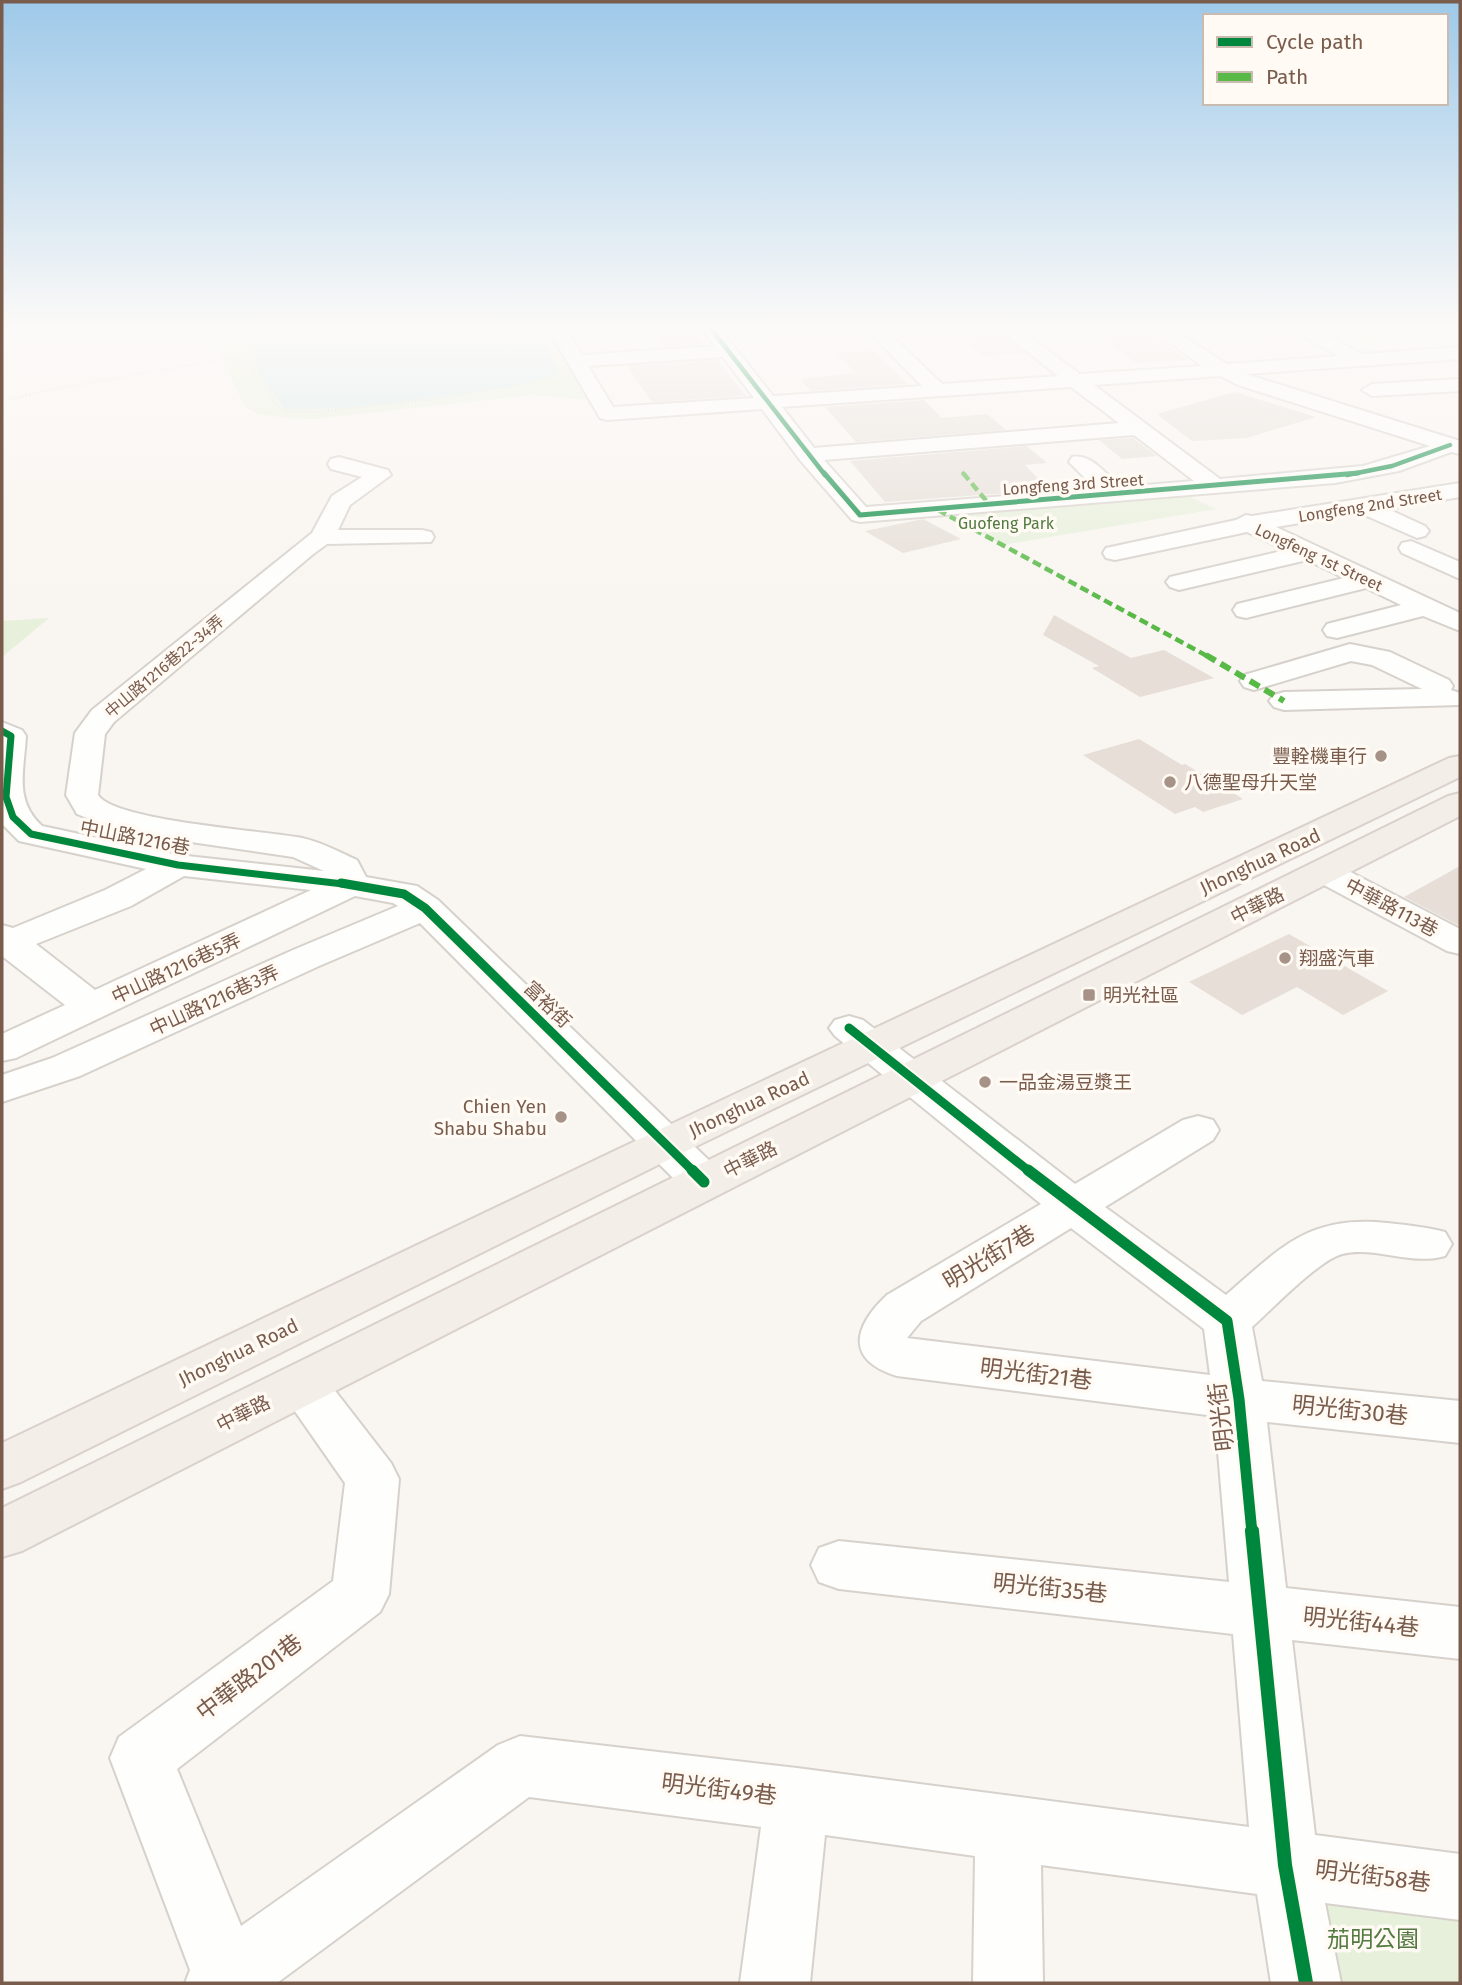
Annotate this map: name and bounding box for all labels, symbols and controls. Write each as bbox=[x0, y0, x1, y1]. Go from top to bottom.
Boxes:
legend bbox=[1203, 14, 1448, 105]
text: Cycle path bbox=[1266, 29, 1364, 55]
text: Path bbox=[1266, 64, 1308, 90]
street label: Longfeng 3rd Street bbox=[1002, 470, 1144, 499]
street label: Longfeng 2nd Street bbox=[1297, 485, 1443, 526]
park label: Guofeng Park bbox=[958, 514, 1055, 533]
street label: Longfeng 1st Street bbox=[1252, 520, 1386, 595]
street label: 中山路1216巷22~34弄 bbox=[101, 611, 228, 722]
place label: 豐輇機車行 bbox=[1272, 745, 1367, 768]
marker: 豐輇機車行 bbox=[1373, 748, 1389, 764]
place label: 八德聖母升天堂 bbox=[1184, 771, 1317, 794]
marker: 八德聖母升天堂 bbox=[1162, 774, 1178, 790]
street label: 中山路1216巷 bbox=[78, 816, 192, 859]
street label: Jhonghua Road bbox=[1196, 823, 1324, 899]
street label: 中華路113巷 bbox=[1341, 873, 1442, 941]
street label: 中華路 bbox=[1227, 882, 1288, 929]
street label: 中山路1216巷5弄 bbox=[108, 928, 245, 1008]
place label: 翔盛汽車 bbox=[1299, 947, 1375, 970]
marker: 翔盛汽車 bbox=[1277, 950, 1293, 966]
street label: 中山路1216巷3弄 bbox=[146, 960, 283, 1040]
street label: 富裕街 bbox=[519, 976, 576, 1032]
place label: 明光社區 bbox=[1103, 984, 1179, 1007]
marker: 明光社區 bbox=[1081, 987, 1097, 1003]
street label: Jhonghua Road bbox=[685, 1066, 813, 1142]
place label: 一品金湯豆漿王 bbox=[999, 1071, 1132, 1094]
marker: 一品金湯豆漿王 bbox=[977, 1074, 993, 1090]
place label: Chien Yen Shabu Shabu bbox=[434, 1095, 547, 1140]
marker: Chien Yen Shabu Shabu bbox=[553, 1109, 569, 1125]
street label: 中華路 bbox=[720, 1136, 781, 1183]
street label: 明光街7巷 bbox=[938, 1219, 1040, 1295]
street label: Jhonghua Road bbox=[175, 1314, 302, 1391]
street label: 明光街21巷 bbox=[978, 1353, 1094, 1395]
street label: 明光街 bbox=[1203, 1381, 1239, 1453]
street label: 中華路 bbox=[213, 1390, 274, 1437]
street label: 明光街30巷 bbox=[1291, 1390, 1409, 1430]
street label: 明光街35巷 bbox=[991, 1568, 1109, 1608]
street label: 明光街44巷 bbox=[1302, 1602, 1420, 1642]
street label: 中華路201巷 bbox=[190, 1628, 308, 1726]
street label: 明光街49巷 bbox=[660, 1768, 778, 1810]
street label: 明光街58巷 bbox=[1314, 1855, 1432, 1897]
park label: 茄明公園 bbox=[1327, 1925, 1419, 1953]

